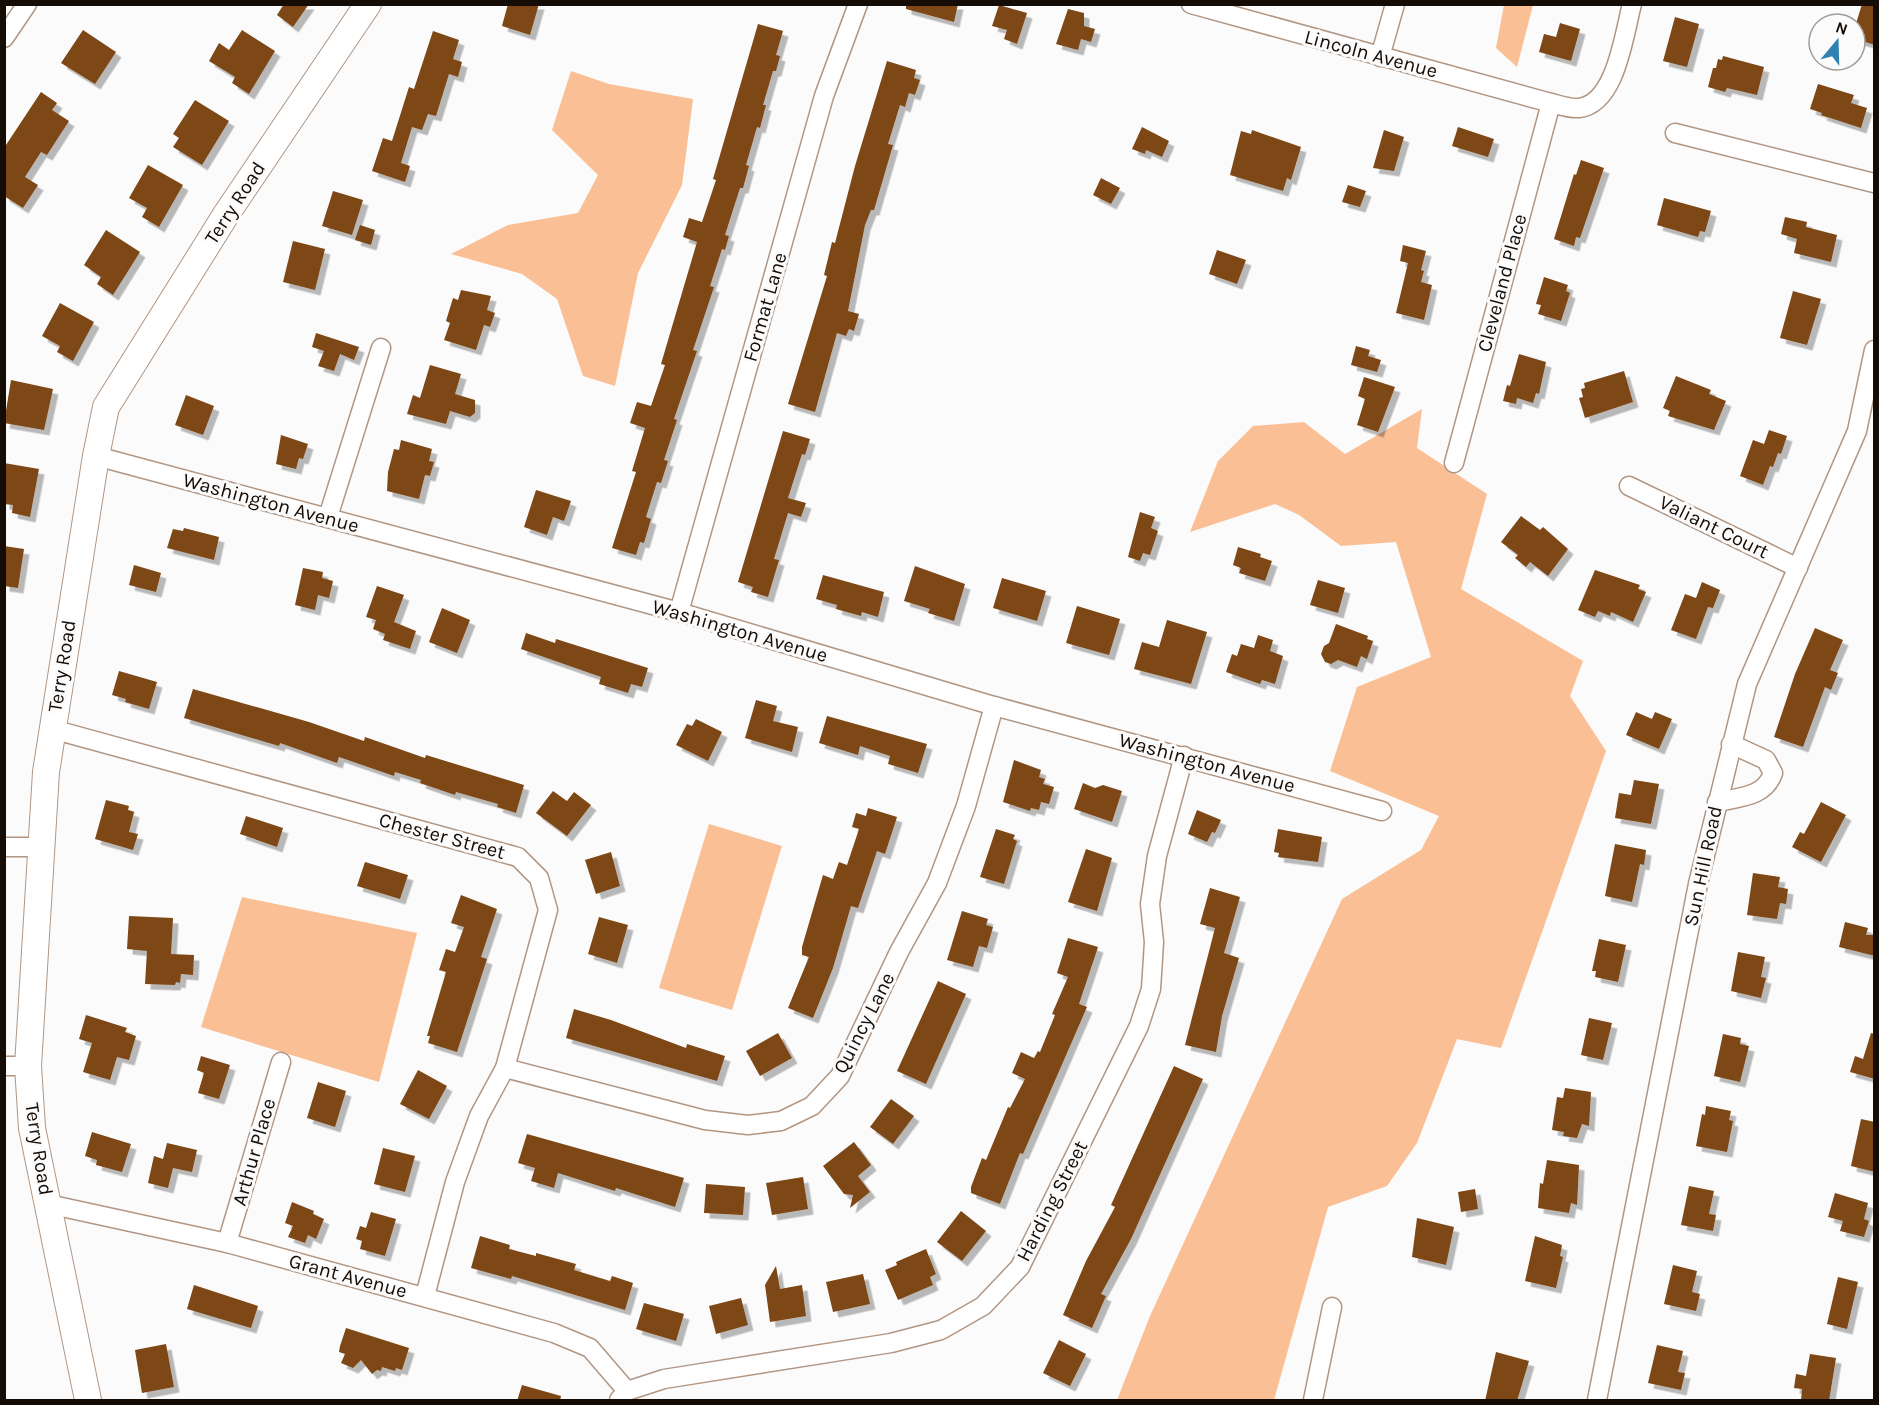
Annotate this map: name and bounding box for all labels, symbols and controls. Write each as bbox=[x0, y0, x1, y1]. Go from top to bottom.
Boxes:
north arrow bbox=[1807, 12, 1867, 72]
text: N bbox=[1833, 17, 1850, 39]
street label: Lincoln Avenue bbox=[1302, 25, 1440, 83]
street label: Terry Road bbox=[200, 158, 270, 248]
street label: Cleveland Place bbox=[1473, 211, 1531, 355]
street label: Format Lane bbox=[738, 250, 792, 364]
street label: Washington Avenue bbox=[180, 468, 362, 538]
street label: Valiant Court bbox=[1656, 491, 1773, 564]
street label: Washington Avenue bbox=[650, 595, 830, 667]
street label: Terry Road bbox=[43, 618, 81, 714]
street label: Washington Avenue bbox=[1116, 728, 1298, 798]
street label: Sun Hill Road bbox=[1679, 804, 1727, 928]
street label: Chester Street bbox=[376, 808, 508, 864]
street label: Quincy Lane bbox=[829, 969, 899, 1077]
street label: Arthur Place bbox=[228, 1096, 280, 1208]
street label: Terry Road bbox=[20, 1101, 58, 1197]
street label: Harding Street bbox=[1012, 1136, 1093, 1265]
street label: Grant Avenue bbox=[286, 1249, 410, 1303]

